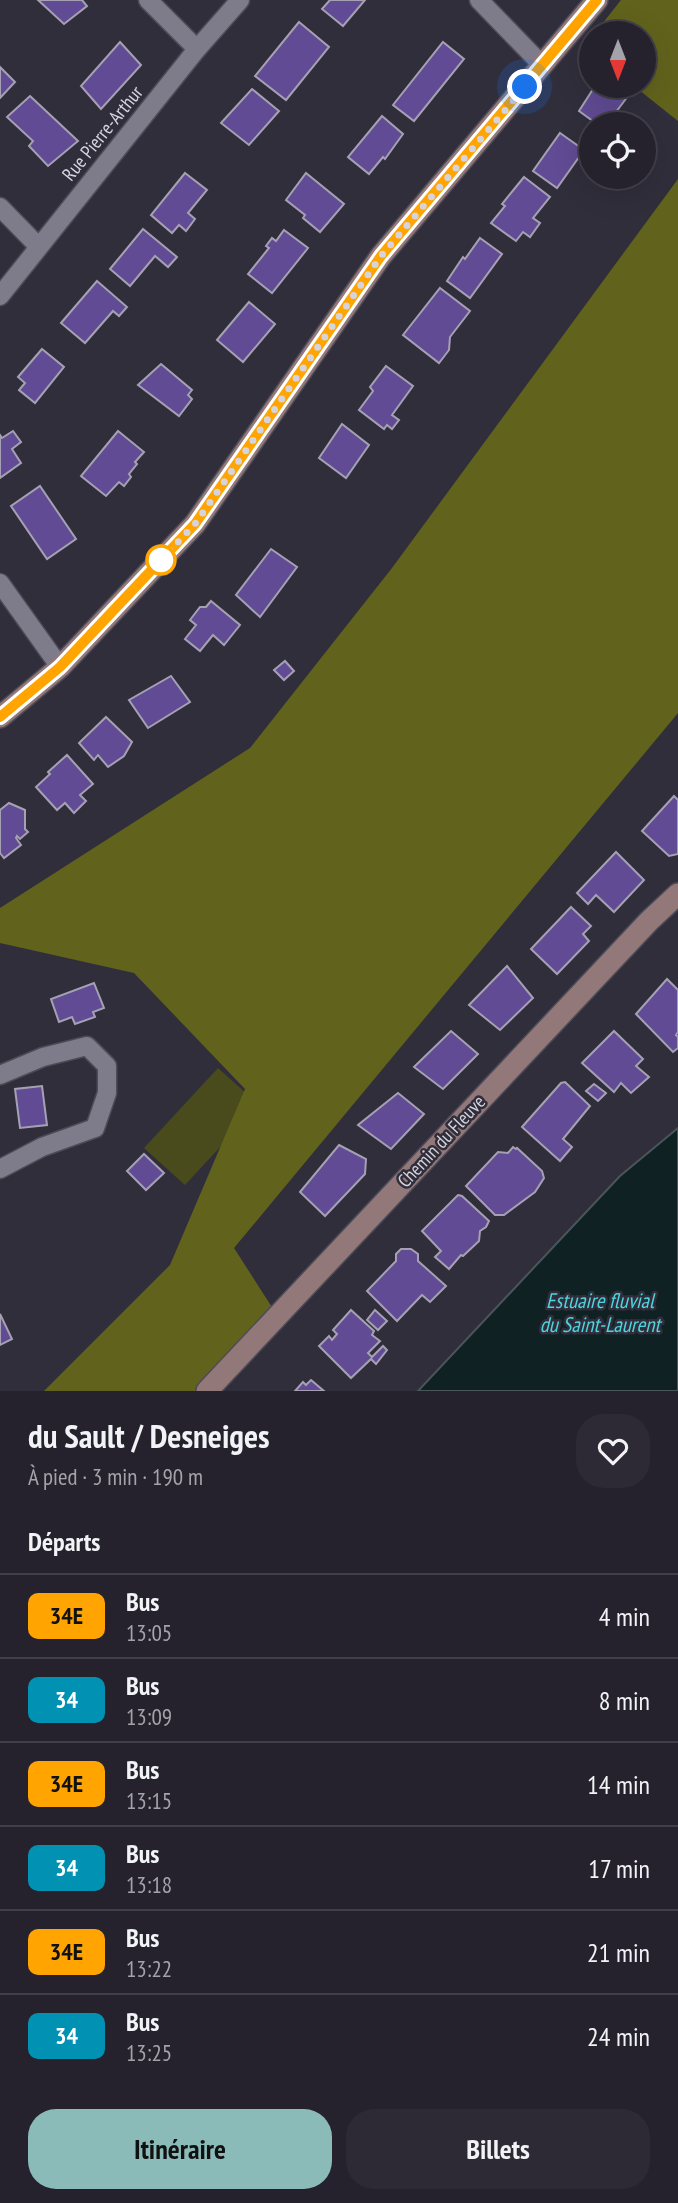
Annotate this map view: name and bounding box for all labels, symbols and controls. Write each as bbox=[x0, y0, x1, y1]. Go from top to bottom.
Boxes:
north arrow bbox=[579, 21, 656, 98]
map controls bbox=[579, 21, 656, 189]
your location bbox=[507, 69, 542, 104]
street label: Rue Pierre-Arthur bbox=[56, 80, 148, 185]
button: locate bbox=[579, 112, 656, 189]
unlabelled marker bbox=[146, 545, 176, 575]
street label: Chemin du Fleuve bbox=[392, 1090, 490, 1192]
water label: Estuaire fluvial du Saint-Laurent bbox=[540, 1287, 663, 1338]
text: du Sault / Desneiges bbox=[28, 1414, 270, 1457]
button: heart bbox=[576, 1414, 650, 1488]
text: À pied · 3 min · 190 m bbox=[28, 1462, 203, 1491]
text: Départs bbox=[28, 1525, 100, 1558]
text: Bus bbox=[126, 1585, 159, 1618]
text: 34E bbox=[50, 1600, 83, 1631]
text: 4 min bbox=[599, 1600, 650, 1633]
text: 13:05 bbox=[126, 1618, 172, 1647]
text: Bus bbox=[126, 1669, 159, 1702]
text: 34 bbox=[55, 1684, 78, 1715]
text: 8 min bbox=[599, 1684, 650, 1717]
text: 13:09 bbox=[126, 1702, 172, 1731]
text: Bus bbox=[126, 1753, 159, 1786]
text: 34E bbox=[50, 1768, 83, 1799]
text: 14 min bbox=[587, 1768, 650, 1801]
text: 13:15 bbox=[126, 1786, 172, 1815]
text: Bus bbox=[126, 1837, 159, 1870]
text: 34 bbox=[55, 1852, 78, 1883]
text: 17 min bbox=[588, 1852, 650, 1885]
text: 13:18 bbox=[126, 1870, 172, 1899]
text: Bus bbox=[126, 1921, 159, 1954]
text: 34E bbox=[50, 1936, 83, 1967]
text: 21 min bbox=[587, 1936, 650, 1969]
text: 13:22 bbox=[126, 1954, 172, 1983]
text: Bus bbox=[126, 2005, 159, 2038]
text: 34 bbox=[55, 2020, 78, 2051]
text: 24 min bbox=[587, 2020, 650, 2053]
text: 13:25 bbox=[126, 2038, 172, 2067]
button: Itinéraire bbox=[28, 2109, 332, 2189]
button: Billets bbox=[346, 2109, 650, 2189]

